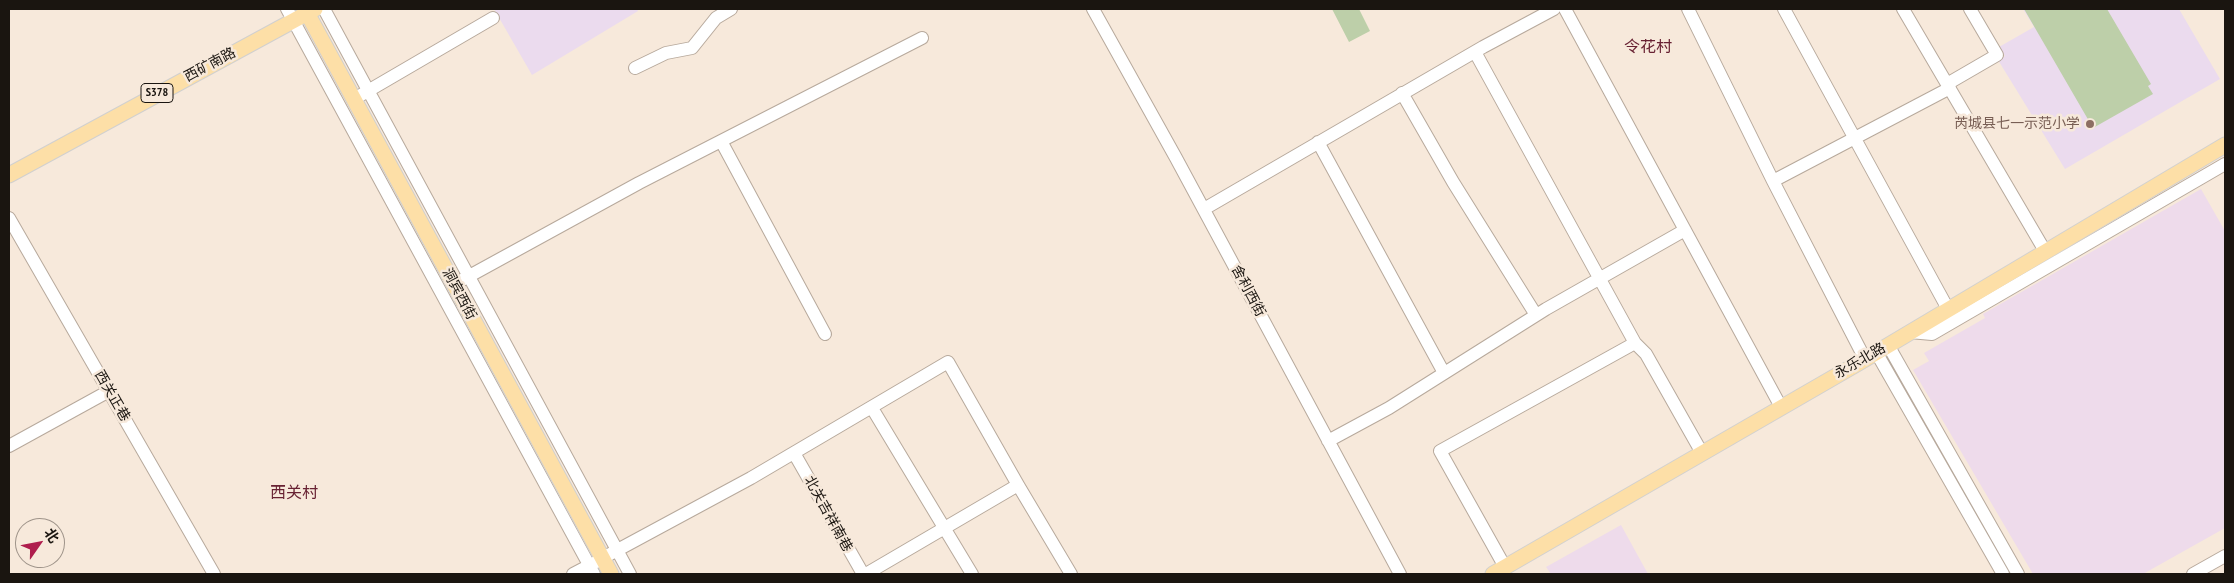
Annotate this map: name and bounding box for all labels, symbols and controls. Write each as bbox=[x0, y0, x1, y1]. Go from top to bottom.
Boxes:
district label: 令花村 bbox=[1624, 37, 1672, 57]
street label: 西矿南路 bbox=[181, 44, 239, 86]
road number: S378 bbox=[141, 84, 173, 102]
place label: 芮城县七一示范小学 bbox=[1954, 116, 2080, 132]
marker: 芮城县七一示范小学 bbox=[2084, 118, 2096, 130]
street label: 舍利西街 bbox=[1227, 262, 1269, 320]
street label: 洞宾西街 bbox=[438, 265, 480, 323]
street label: 永乐北路 bbox=[1832, 340, 1888, 382]
street label: 西关正巷 bbox=[91, 368, 133, 424]
street label: 北关吉祥南巷 bbox=[800, 473, 856, 555]
district label: 西关村 bbox=[270, 483, 318, 503]
north arrow bbox=[15, 518, 65, 568]
text: 北 bbox=[40, 525, 63, 546]

